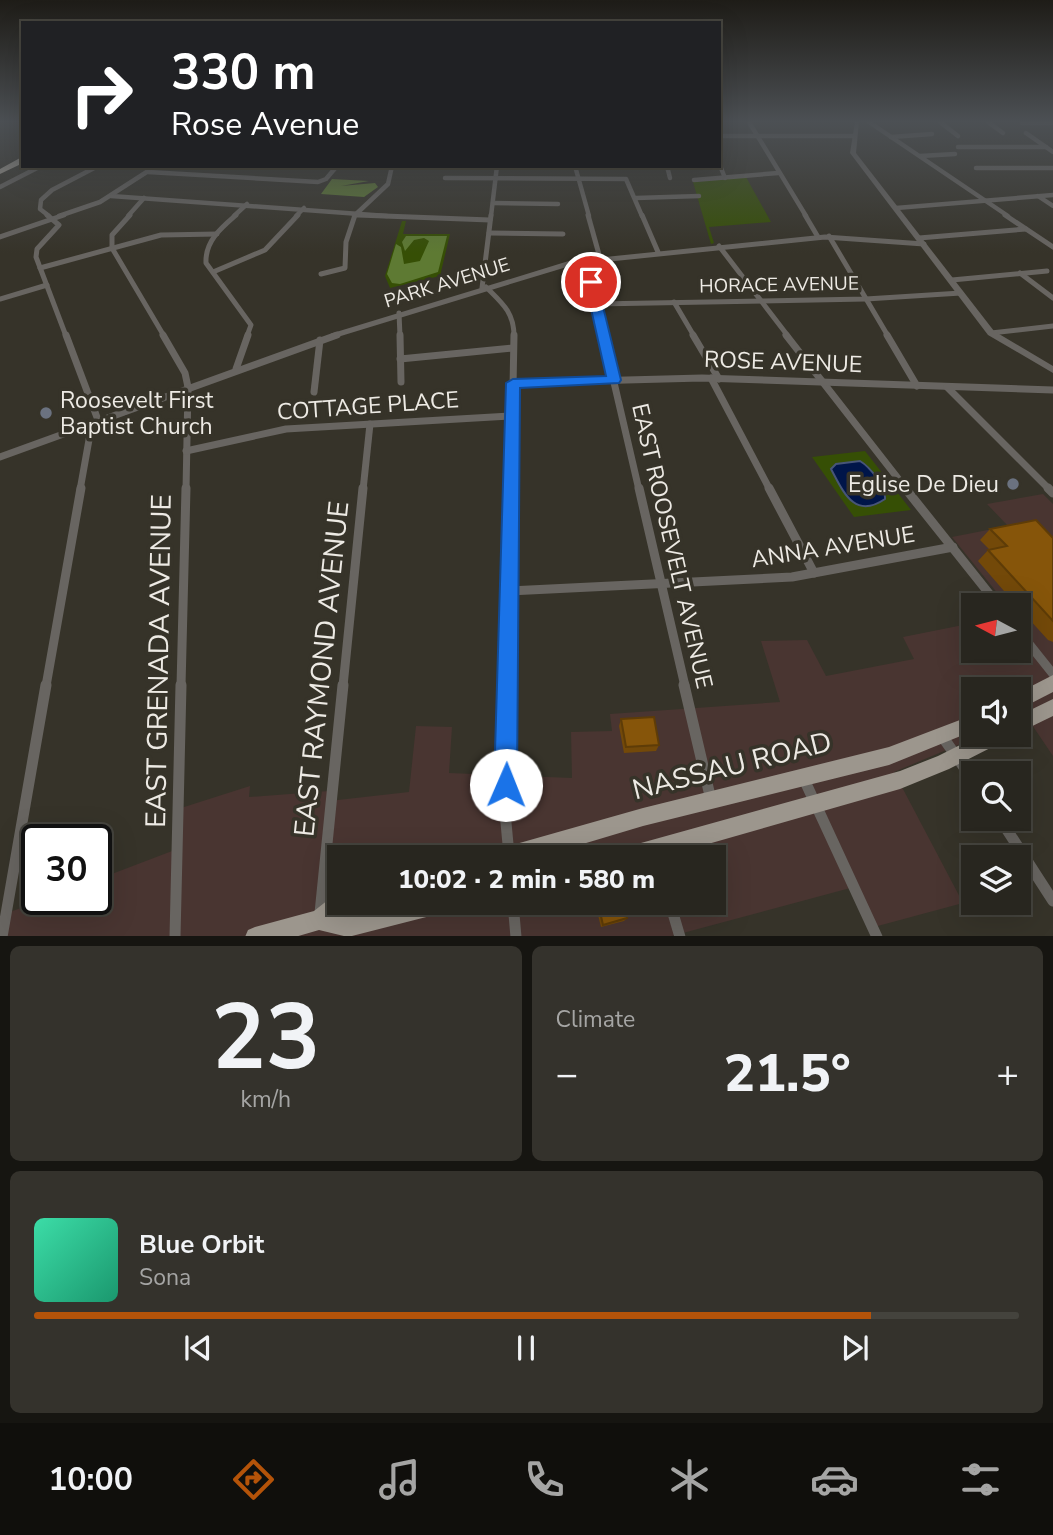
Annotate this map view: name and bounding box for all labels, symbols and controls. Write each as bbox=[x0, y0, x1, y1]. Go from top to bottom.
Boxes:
text: 330 m bbox=[171, 39, 315, 106]
icon: right bbox=[56, 49, 147, 140]
text: Rose Avenue bbox=[171, 103, 359, 146]
street label: PARK AVENUE bbox=[381, 252, 513, 314]
pin bbox=[561, 252, 621, 312]
icon: arrive bbox=[572, 263, 610, 301]
street label: HORACE AVENUE bbox=[699, 271, 859, 299]
street label: ROSE AVENUE bbox=[703, 344, 863, 380]
street label: COTTAGE PLACE bbox=[276, 384, 460, 428]
place label: Roosevelt First Baptist Church bbox=[60, 385, 214, 442]
street label: EAST ROOSEVELT AVENUE bbox=[624, 400, 720, 692]
marker: Roosevelt First Baptist Church bbox=[38, 405, 54, 421]
place label: Eglise De Dieu bbox=[848, 469, 999, 500]
marker: Eglise De Dieu bbox=[1005, 476, 1021, 492]
street label: EAST GRENADA AVENUE bbox=[137, 494, 181, 828]
street label: EAST RAYMOND AVENUE bbox=[285, 499, 359, 839]
street label: ANNA AVENUE bbox=[749, 519, 917, 575]
north arrow bbox=[961, 593, 1031, 663]
map controls bbox=[961, 593, 1031, 915]
button: sound bbox=[961, 677, 1031, 747]
street label: NASSAU ROAD bbox=[628, 723, 836, 809]
position arrow bbox=[469, 748, 543, 822]
button: search bbox=[961, 761, 1031, 831]
speed limit sign: 30 bbox=[21, 824, 112, 915]
button: layers bbox=[961, 845, 1031, 915]
text: 10:02 · 2 min · 580 m bbox=[398, 862, 655, 897]
text: 23 bbox=[211, 976, 320, 1100]
text: Climate bbox=[556, 1004, 635, 1035]
text: 21.5° bbox=[724, 1038, 851, 1109]
text: − bbox=[556, 1049, 578, 1100]
text: + bbox=[996, 1049, 1019, 1100]
text: km/h bbox=[240, 1084, 291, 1115]
text: Blue Orbit bbox=[139, 1227, 264, 1262]
text: Sona bbox=[139, 1262, 191, 1293]
icon: previous bbox=[179, 1329, 217, 1367]
icon: pause bbox=[507, 1329, 545, 1367]
icon: next bbox=[836, 1329, 874, 1367]
icon: directions bbox=[229, 1455, 278, 1504]
icon: music bbox=[375, 1455, 424, 1504]
icon: phone bbox=[520, 1455, 569, 1504]
icon: climate bbox=[665, 1455, 714, 1504]
icon: car bbox=[810, 1455, 859, 1504]
icon: filters bbox=[956, 1455, 1005, 1504]
text: 10:00 bbox=[48, 1458, 133, 1501]

